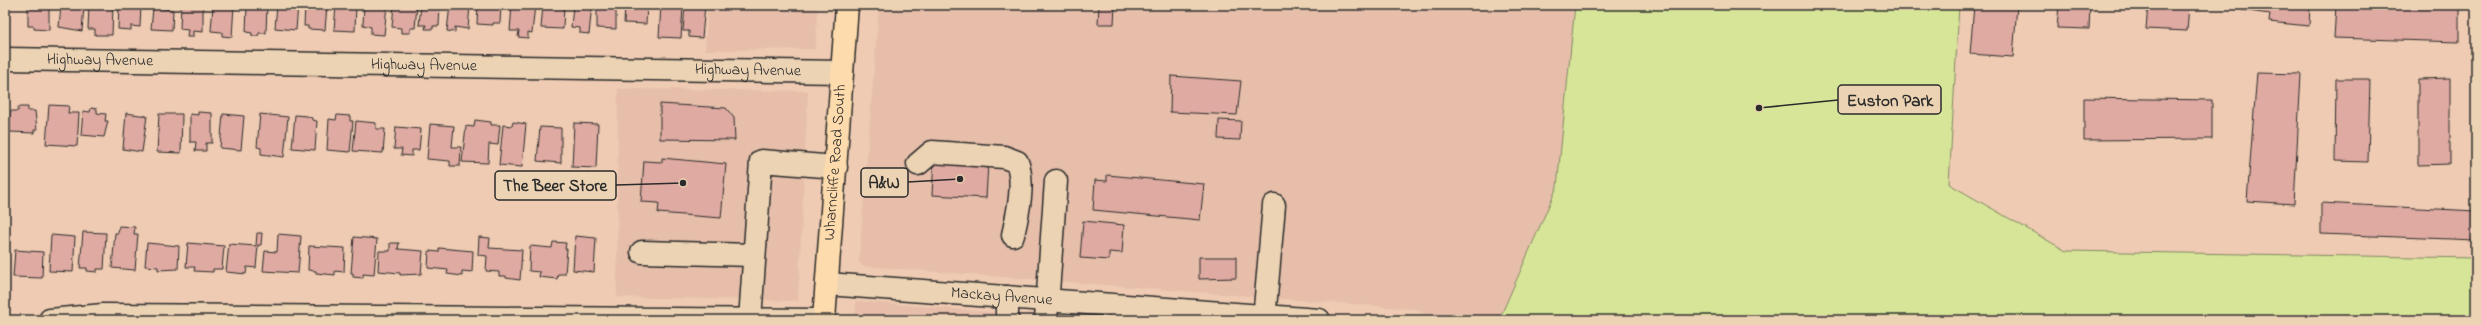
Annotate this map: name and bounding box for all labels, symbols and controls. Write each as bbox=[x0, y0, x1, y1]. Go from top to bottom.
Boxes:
street label: Highway Avenue bbox=[47, 48, 154, 73]
street label: Highway Avenue bbox=[371, 53, 478, 78]
street label: Highway Avenue bbox=[695, 58, 802, 83]
street label: Wharncliffe Road South bbox=[818, 84, 853, 241]
callout: Euston Park bbox=[1838, 85, 1941, 114]
text: Euston Park bbox=[1847, 89, 1934, 114]
callout: A&W bbox=[861, 168, 908, 197]
callout: The Beer Store bbox=[495, 171, 616, 200]
text: A&W bbox=[868, 171, 900, 196]
text: The Beer Store bbox=[503, 174, 608, 199]
street label: Mackay Avenue bbox=[950, 281, 1054, 313]

